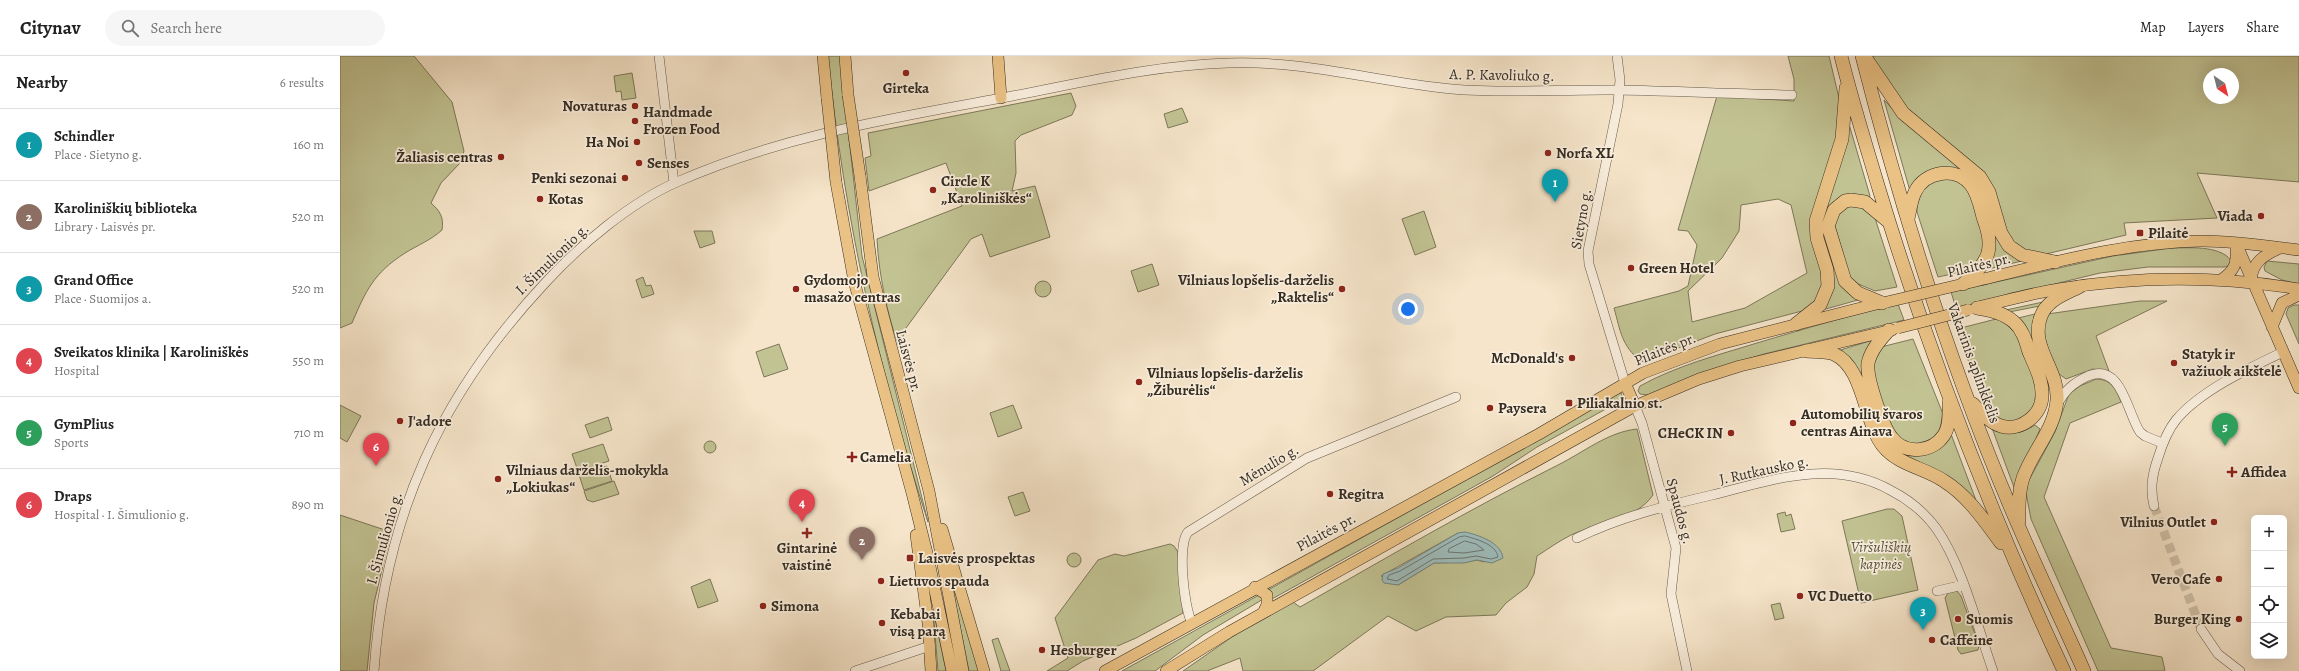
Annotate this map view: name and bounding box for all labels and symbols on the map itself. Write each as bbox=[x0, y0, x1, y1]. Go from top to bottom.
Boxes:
street label: A. P. Kavoliuko g. bbox=[1448, 64, 1555, 86]
marker: Girteka bbox=[901, 68, 911, 78]
north arrow bbox=[2203, 68, 2239, 104]
place label: Girteka bbox=[883, 78, 930, 98]
place label: Novaturas bbox=[562, 96, 627, 116]
marker: Novaturas bbox=[630, 101, 640, 111]
place label: Handmade Frozen Food bbox=[643, 102, 721, 139]
marker: Handmade Frozen Food bbox=[630, 116, 640, 126]
place label: Ha Noi bbox=[585, 132, 630, 152]
marker: Ha Noi bbox=[632, 137, 642, 147]
place label: Norfa XL bbox=[1556, 143, 1614, 163]
place label: Žaliasis centras bbox=[396, 147, 493, 167]
marker: Norfa XL bbox=[1543, 148, 1553, 158]
marker: Žaliasis centras bbox=[496, 152, 506, 162]
place label: Senses bbox=[647, 153, 689, 173]
marker: Senses bbox=[634, 158, 644, 168]
place label: Penki sezonai bbox=[531, 168, 618, 188]
pin: 1 bbox=[1542, 169, 1568, 202]
place label: Circle K „Karoliniškės“ bbox=[941, 171, 1032, 208]
marker: Penki sezonai bbox=[620, 173, 630, 183]
marker: Circle K „Karoliniškės“ bbox=[928, 185, 938, 195]
street label: Sietyno g. bbox=[1566, 187, 1596, 251]
place label: Kotas bbox=[548, 189, 583, 209]
marker: Kotas bbox=[535, 194, 545, 204]
place label: Viada bbox=[2216, 206, 2254, 226]
marker: Viada bbox=[2256, 211, 2266, 221]
street label: I. Šimulionio g. bbox=[511, 219, 593, 299]
place label: Pilaitė bbox=[2148, 223, 2189, 243]
marker: Pilaitė bbox=[2135, 228, 2145, 238]
street label: Pilaitės pr. bbox=[1945, 248, 2013, 282]
place label: Green Hotel bbox=[1639, 258, 1714, 278]
marker: Green Hotel bbox=[1626, 263, 1636, 273]
place label: Gydomojo masažo centras bbox=[804, 270, 900, 307]
place label: Vilniaus lopšelis-darželis „Raktelis“ bbox=[1177, 270, 1334, 307]
marker: Gydomojo masažo centras bbox=[791, 284, 801, 294]
marker: Vilniaus lopšelis-darželis „Raktelis“ bbox=[1337, 284, 1347, 294]
your location bbox=[1398, 299, 1418, 319]
street label: Vakarinis aplinkkelis bbox=[1943, 299, 2005, 426]
street label: Laisvės pr. bbox=[891, 327, 927, 395]
street label: Pilaitės pr. bbox=[1631, 328, 1699, 370]
place label: Statyk ir važiuok aikštelė bbox=[2181, 344, 2282, 381]
place label: McDonald's bbox=[1491, 348, 1564, 368]
marker: McDonald's bbox=[1567, 353, 1577, 363]
marker: Statyk ir važiuok aikštelė bbox=[2169, 358, 2179, 368]
place label: Vilniaus lopšelis-darželis „Žiburėlis“ bbox=[1146, 363, 1303, 400]
marker: Vilniaus lopšelis-darželis „Žiburėlis“ bbox=[1134, 377, 1144, 387]
place label: Piliakalnio st. bbox=[1577, 393, 1663, 413]
place label: Paysera bbox=[1498, 398, 1547, 418]
marker: Piliakalnio st. bbox=[1564, 398, 1574, 408]
marker: Paysera bbox=[1485, 403, 1495, 413]
place label: Automobilių švaros centras Ainava bbox=[1800, 404, 1923, 441]
place label: J'adore bbox=[408, 411, 452, 431]
pin: 5 bbox=[2212, 413, 2238, 446]
marker: J'adore bbox=[395, 416, 405, 426]
marker: Automobilių švaros centras Ainava bbox=[1788, 418, 1798, 428]
place label: CHeCK IN bbox=[1658, 423, 1723, 443]
marker: CHeCK IN bbox=[1726, 428, 1736, 438]
pin: 6 bbox=[363, 433, 389, 466]
street label: Mėnulio g. bbox=[1236, 439, 1302, 491]
place label: Camelia bbox=[860, 447, 912, 467]
street label: J. Rutkausko g. bbox=[1717, 451, 1811, 489]
marker: Camelia bbox=[847, 452, 857, 462]
place label: Vilniaus darželis-mokykla „Lokiukas“ bbox=[505, 460, 670, 497]
place label: Affidea bbox=[2240, 462, 2288, 482]
marker: Affidea bbox=[2226, 466, 2238, 478]
marker: Vilniaus darželis-mokykla „Lokiukas“ bbox=[493, 474, 503, 484]
street label: Spaudos g. bbox=[1662, 476, 1698, 546]
place label: Regitra bbox=[1338, 484, 1385, 504]
street label: I. Šimulionio g. bbox=[361, 489, 407, 587]
pin: 4 bbox=[789, 489, 815, 522]
marker: Regitra bbox=[1325, 489, 1335, 499]
street label: Pilaitės pr. bbox=[1293, 508, 1359, 556]
place label: Vilnius Outlet bbox=[2119, 512, 2206, 532]
marker: Vilnius Outlet bbox=[2209, 517, 2219, 527]
pin: 2 bbox=[849, 527, 875, 560]
marker: Gintarinė vaistinė bbox=[802, 528, 812, 538]
park label: Viršuliškių kapinės bbox=[1851, 537, 1911, 574]
place label: Gintarinė vaistinė bbox=[777, 538, 837, 575]
place label: Laisvės prospektas bbox=[918, 548, 1035, 568]
marker: Laisvės prospektas bbox=[905, 553, 915, 563]
place label: Vero Cafe bbox=[2150, 569, 2211, 589]
place label: Lietuvos spauda bbox=[889, 571, 990, 591]
marker: Vero Cafe bbox=[2214, 574, 2224, 584]
marker: Lietuvos spauda bbox=[876, 576, 886, 586]
place label: VC Duetto bbox=[1807, 586, 1872, 606]
marker: VC Duetto bbox=[1795, 591, 1805, 601]
place label: Simona bbox=[771, 596, 820, 616]
pin: 3 bbox=[1910, 597, 1936, 630]
marker: Simona bbox=[758, 601, 768, 611]
place label: Kebabai visą parą bbox=[889, 604, 947, 641]
place label: Suomis bbox=[1966, 609, 2013, 629]
place label: Burger King bbox=[2154, 609, 2231, 629]
marker: Suomis bbox=[1953, 614, 1963, 624]
marker: Burger King bbox=[2234, 614, 2244, 624]
marker: Kebabai visą parą bbox=[877, 618, 887, 628]
place label: Caffeine bbox=[1940, 630, 1993, 650]
marker: Caffeine bbox=[1927, 635, 1937, 645]
place label: Hesburger bbox=[1050, 640, 1117, 660]
marker: Hesburger bbox=[1037, 645, 1047, 655]

